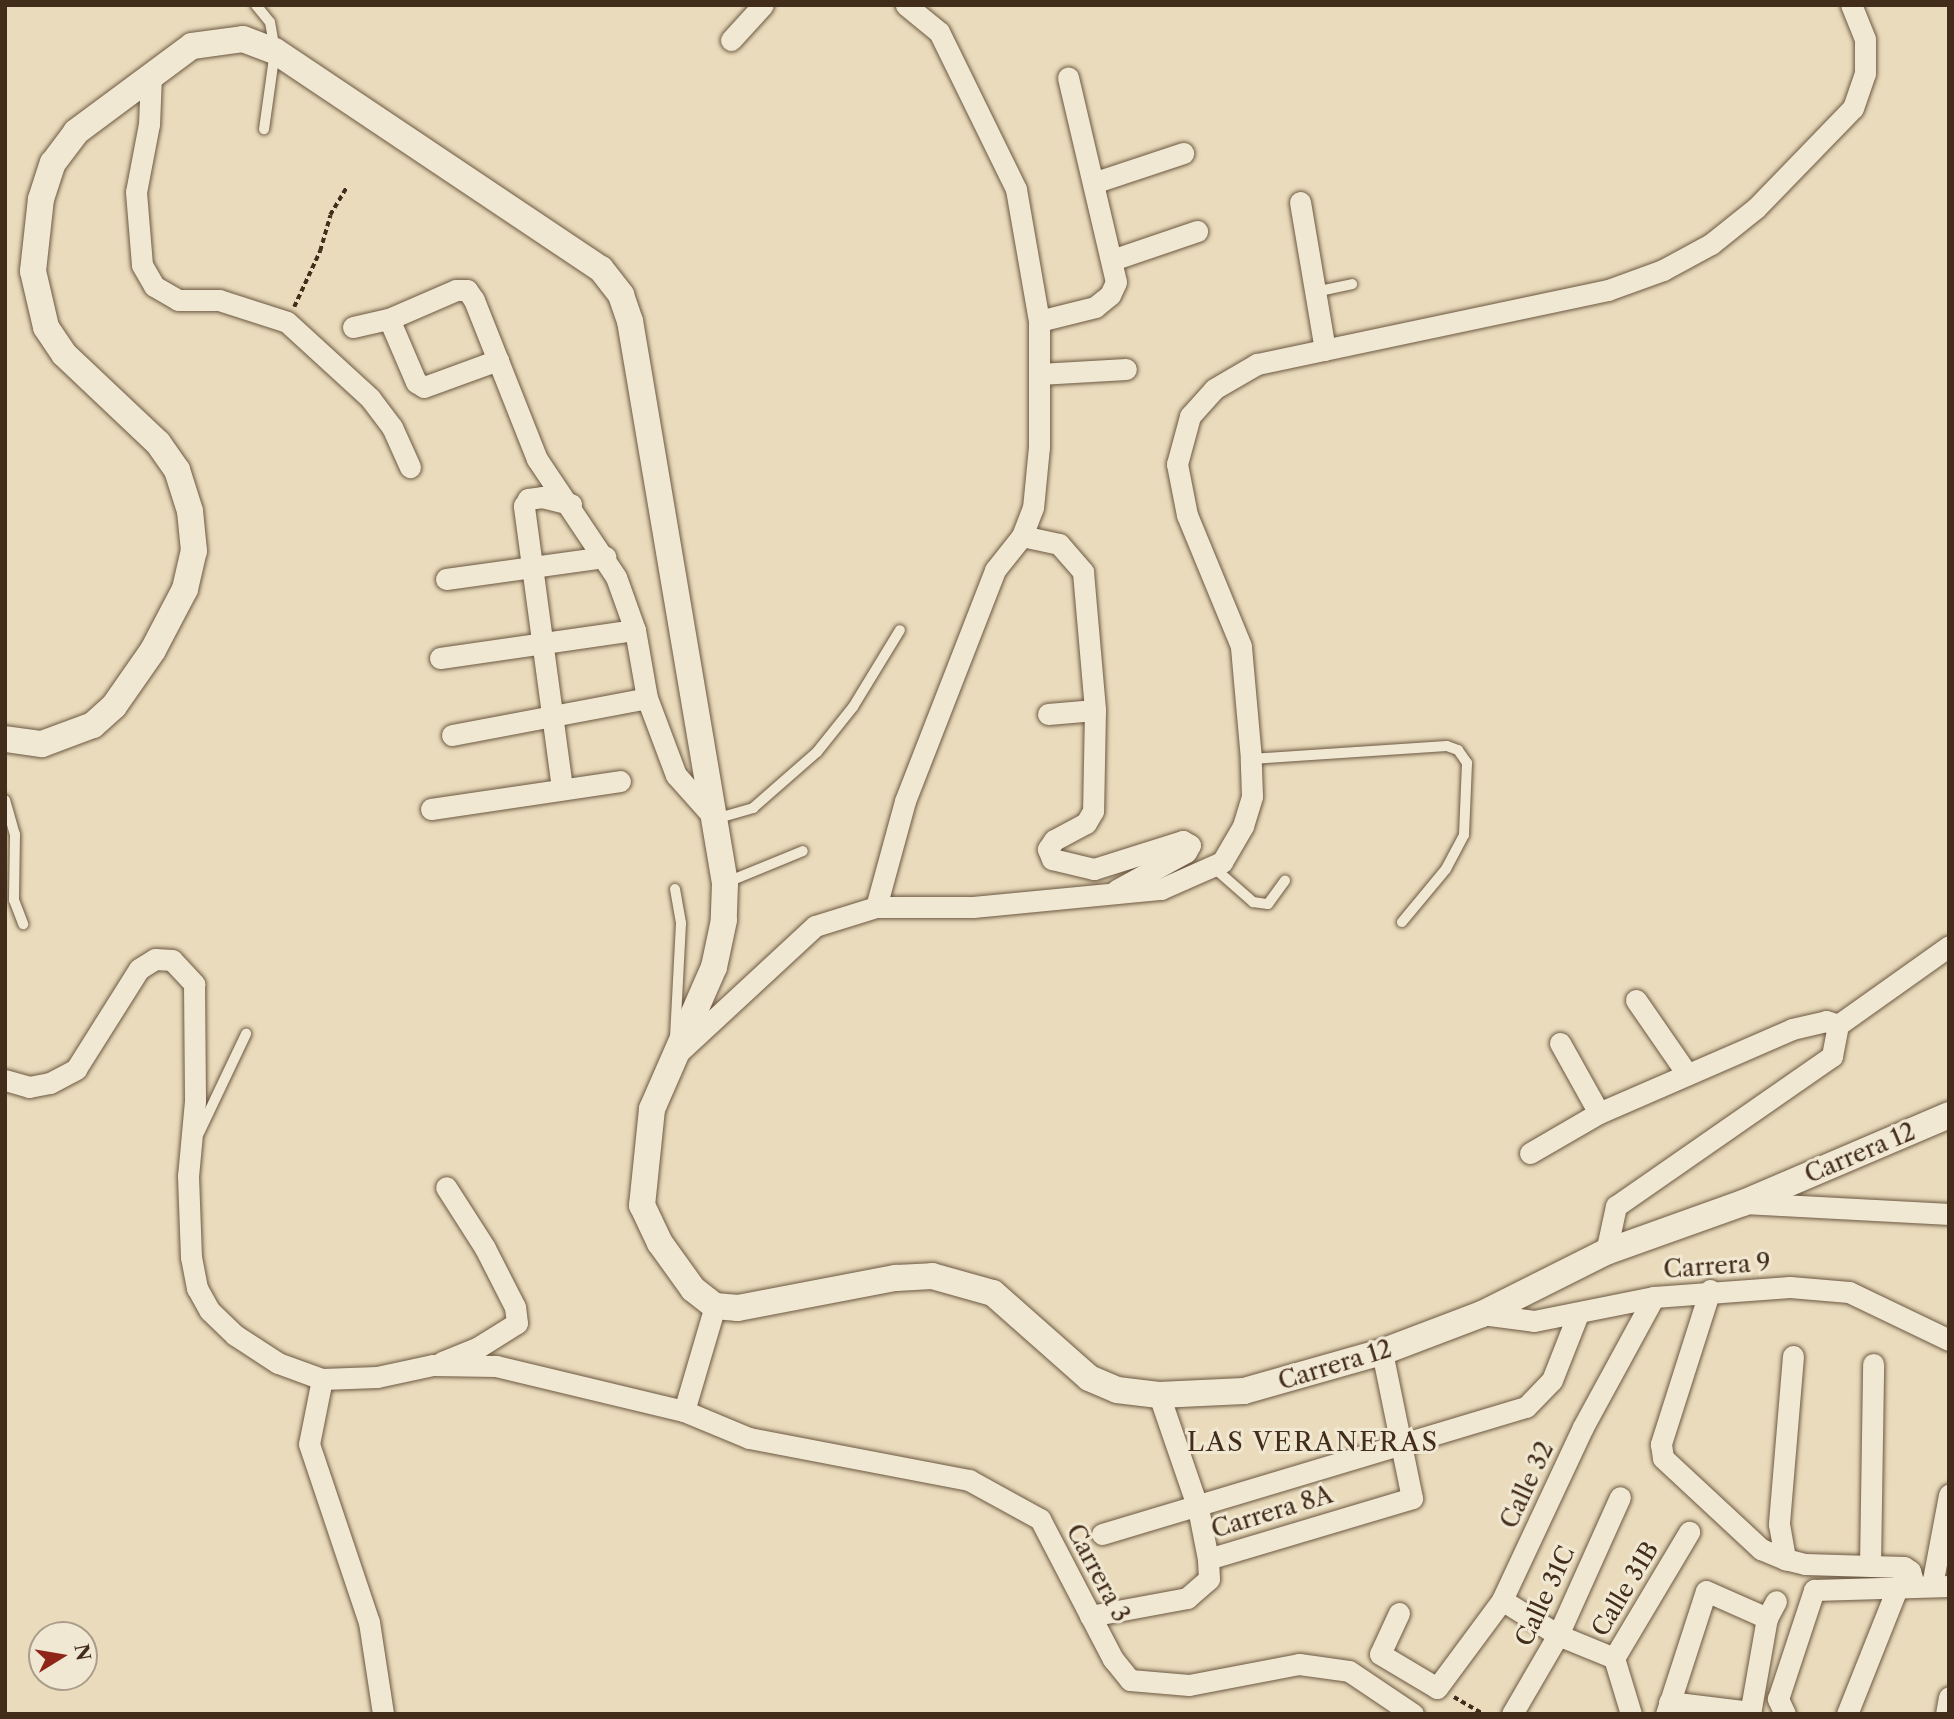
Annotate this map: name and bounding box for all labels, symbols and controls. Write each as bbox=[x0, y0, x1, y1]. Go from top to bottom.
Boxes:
street label: Carrera 12 bbox=[1800, 1117, 1920, 1189]
street label: Carrera 9 bbox=[1662, 1248, 1772, 1284]
street label: Carrera 12 bbox=[1275, 1334, 1395, 1396]
district label: LAS VERANERAS bbox=[1188, 1427, 1438, 1459]
street label: Calle 32 bbox=[1494, 1437, 1560, 1533]
street label: Carrera 8A bbox=[1208, 1480, 1336, 1544]
street label: Carrera 3 bbox=[1060, 1519, 1136, 1627]
street label: Calle 31B bbox=[1586, 1536, 1664, 1642]
street label: Calle 31C bbox=[1509, 1541, 1581, 1651]
north arrow bbox=[28, 1621, 98, 1691]
text: N bbox=[69, 1642, 95, 1663]

